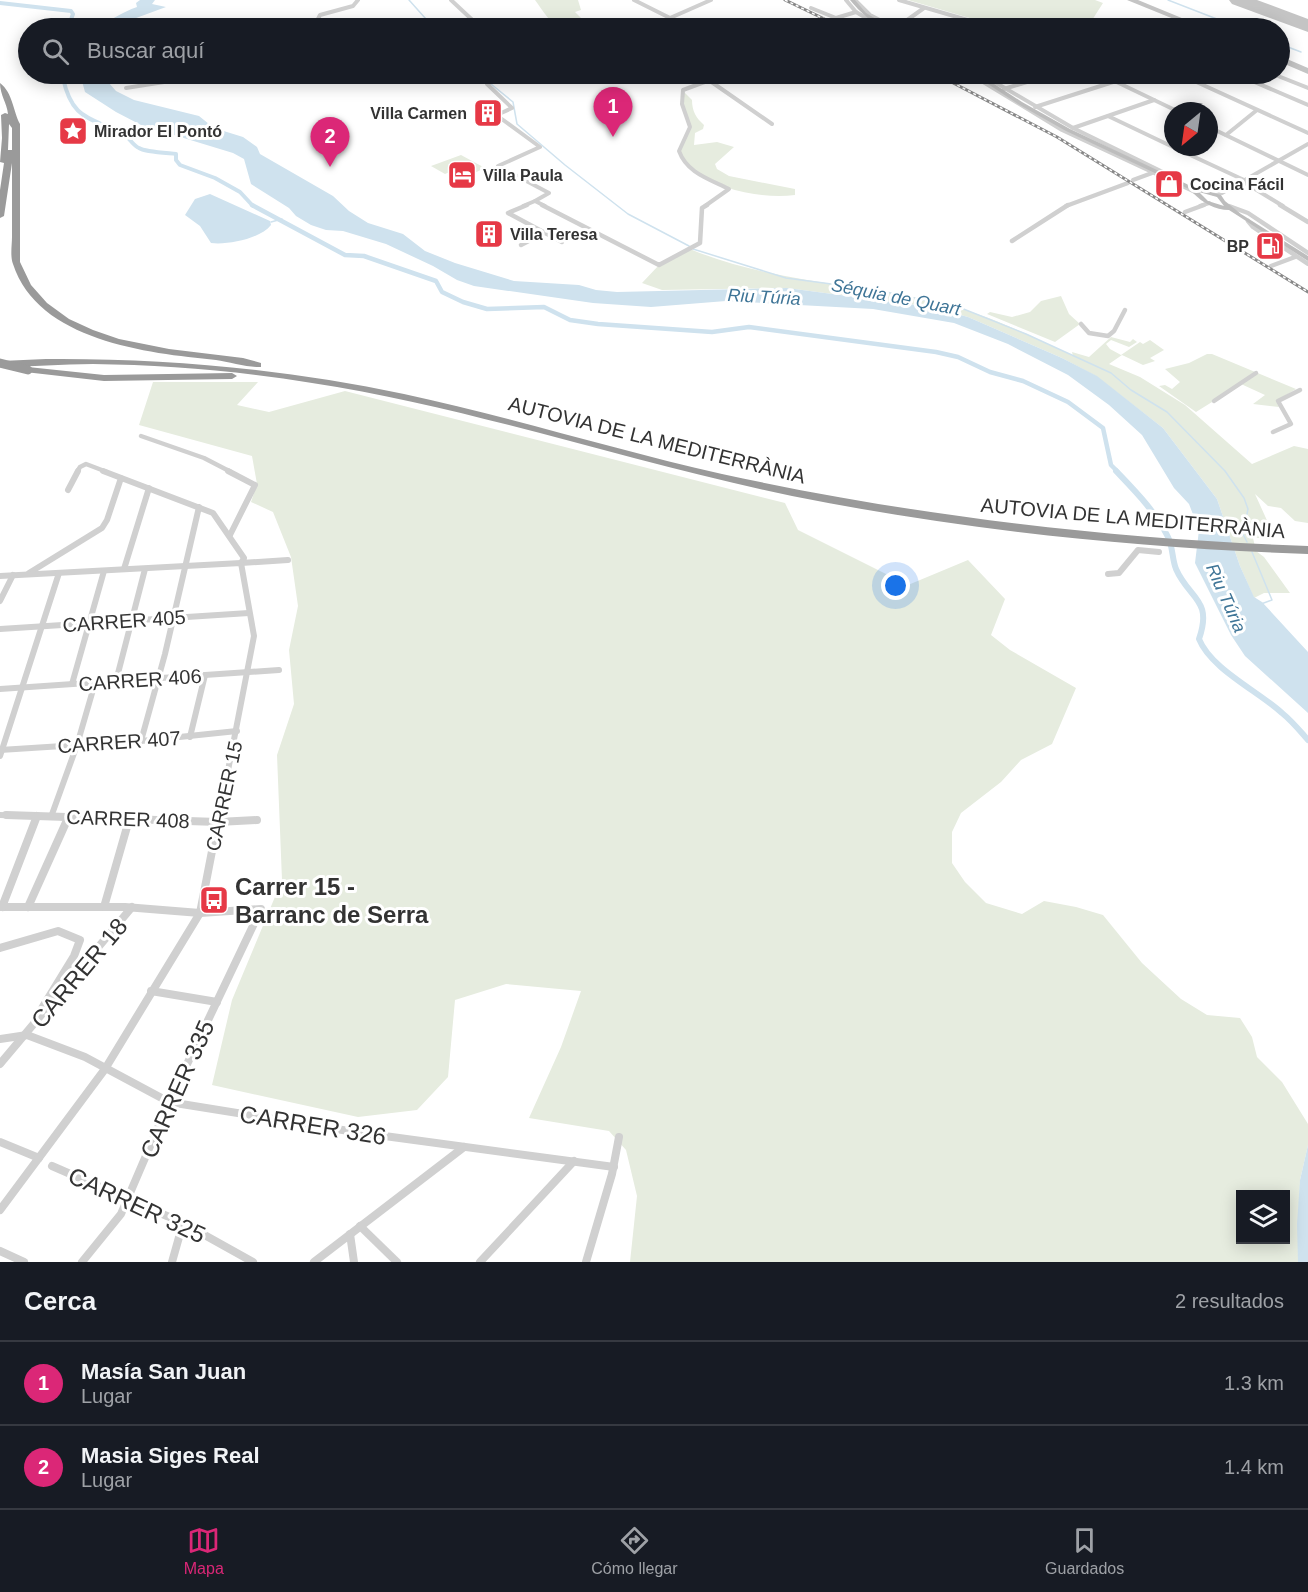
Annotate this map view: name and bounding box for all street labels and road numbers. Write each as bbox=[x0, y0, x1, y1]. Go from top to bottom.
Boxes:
street label: AUTOVIA DE LA MEDITERRÀNIA bbox=[506, 392, 808, 488]
street label: AUTOVIA DE LA MEDITERRÀNIA bbox=[980, 494, 1287, 542]
street label: CARRER 405 bbox=[62, 606, 186, 636]
street label: CARRER 406 bbox=[78, 665, 202, 695]
street label: CARRER 407 bbox=[57, 727, 181, 757]
street label: CARRER 15 bbox=[202, 739, 246, 853]
street label: CARRER 408 bbox=[66, 806, 190, 832]
street label: CARRER 18 bbox=[25, 913, 133, 1033]
street label: CARRER 335 bbox=[135, 1016, 219, 1162]
street label: CARRER 326 bbox=[238, 1100, 388, 1150]
street label: CARRER 325 bbox=[64, 1161, 210, 1249]

